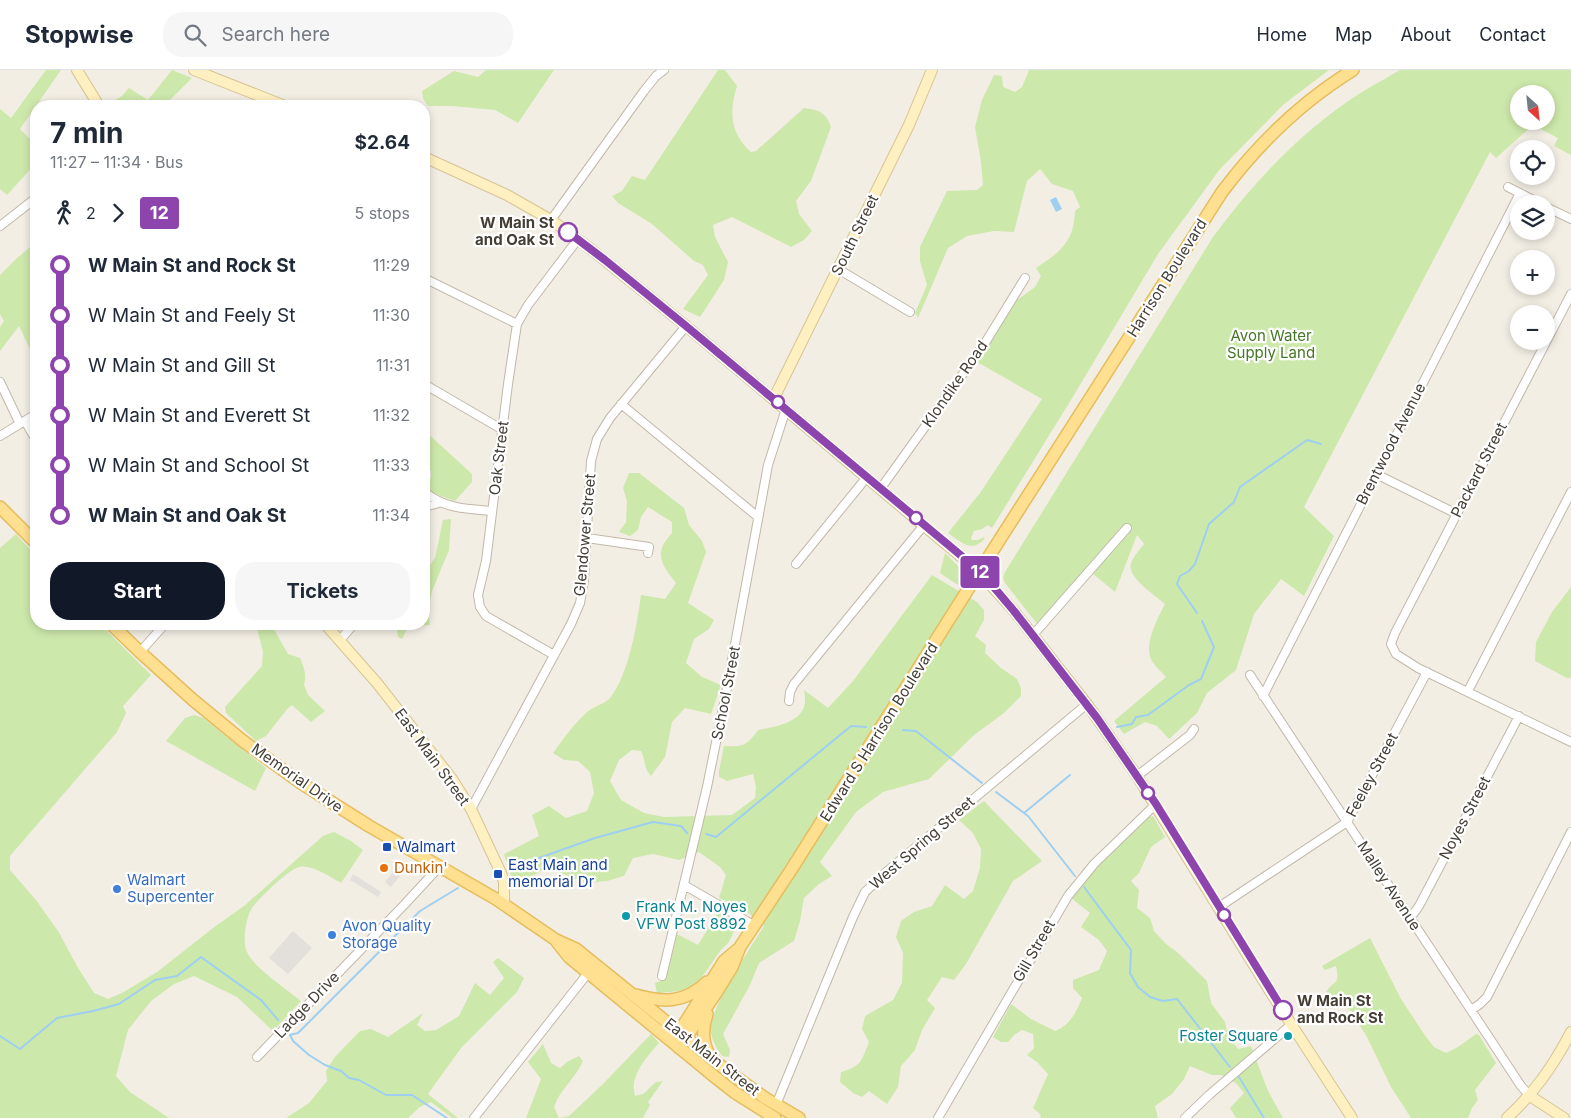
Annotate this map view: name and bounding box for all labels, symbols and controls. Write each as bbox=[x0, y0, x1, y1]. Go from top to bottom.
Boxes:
search box bbox=[163, 12, 513, 57]
text: Stopwise bbox=[25, 20, 133, 49]
icon: search bbox=[181, 21, 209, 49]
text: Search here bbox=[221, 23, 330, 46]
text: Home bbox=[1257, 24, 1307, 45]
text: Map bbox=[1335, 24, 1372, 45]
text: About bbox=[1400, 24, 1451, 45]
text: Contact bbox=[1479, 24, 1546, 45]
north arrow bbox=[1510, 85, 1555, 130]
map controls bbox=[1510, 85, 1555, 350]
text: 7 min bbox=[50, 116, 124, 150]
text: $2.64 bbox=[355, 131, 410, 154]
button: locate bbox=[1510, 140, 1555, 185]
text: 11:27 – 11:34 · Bus bbox=[50, 152, 183, 172]
street label: South Street bbox=[827, 191, 882, 278]
button: layers bbox=[1510, 195, 1555, 240]
icon: walk bbox=[50, 199, 78, 227]
icon: forward bbox=[104, 199, 132, 227]
text: 12 bbox=[150, 202, 169, 223]
text: 2 bbox=[86, 203, 96, 223]
text: 5 stops bbox=[354, 203, 410, 223]
place label: W Main St and Oak St bbox=[475, 213, 555, 249]
street label: Harrison Boulevard bbox=[1122, 215, 1211, 340]
marker: W Main St and Oak St bbox=[558, 222, 578, 242]
button: + bbox=[1510, 250, 1555, 295]
text: W Main St and Rock St bbox=[88, 254, 296, 277]
text: 11:29 bbox=[373, 255, 410, 275]
text: W Main St and Feely St bbox=[88, 304, 295, 327]
text: 11:30 bbox=[372, 305, 410, 325]
button: − bbox=[1510, 305, 1555, 350]
park label: Avon Water Supply Land bbox=[1227, 326, 1315, 362]
street label: Klondike Road bbox=[918, 337, 991, 431]
text: W Main St and Gill St bbox=[88, 354, 275, 377]
text: 11:31 bbox=[376, 355, 410, 375]
street label: Brentwood Avenue bbox=[1352, 380, 1429, 508]
unlabelled marker bbox=[771, 395, 785, 409]
text: W Main St and Everett St bbox=[88, 404, 310, 427]
text: 11:32 bbox=[373, 405, 410, 425]
street label: Packard Street bbox=[1446, 419, 1511, 521]
street label: Oak Street bbox=[485, 420, 512, 496]
text: W Main St and School St bbox=[88, 454, 309, 477]
text: 11:33 bbox=[373, 455, 410, 475]
street label: Glendower Street bbox=[570, 473, 599, 597]
text: W Main St and Oak St bbox=[88, 504, 286, 527]
text: 11:34 bbox=[372, 505, 410, 525]
unlabelled marker bbox=[909, 511, 923, 525]
line badge: 12 bbox=[958, 556, 1002, 588]
text: 12 bbox=[970, 561, 990, 582]
button: Start bbox=[50, 562, 225, 620]
button: Tickets bbox=[235, 562, 410, 620]
street label: Edward S Harrison Boulevard bbox=[816, 639, 942, 825]
street label: School Street bbox=[707, 644, 744, 741]
street label: East Main Street bbox=[391, 704, 474, 809]
street label: Feeley Street bbox=[1341, 729, 1402, 820]
street label: Memorial Drive bbox=[248, 739, 347, 816]
street label: Noyes Street bbox=[1435, 773, 1494, 863]
unlabelled marker bbox=[1141, 786, 1155, 800]
street label: West Spring Street bbox=[865, 792, 978, 893]
place label: Walmart bbox=[397, 837, 456, 856]
street label: Malley Avenue bbox=[1353, 837, 1425, 934]
marker: Walmart bbox=[381, 841, 393, 853]
place label: East Main and memorial Dr bbox=[508, 855, 608, 891]
place label: Dunkin' bbox=[394, 858, 448, 877]
marker: Dunkin' bbox=[378, 862, 390, 874]
marker: East Main and memorial Dr bbox=[492, 868, 504, 880]
place label: Walmart Supercenter bbox=[127, 870, 215, 906]
marker: Walmart Supercenter bbox=[111, 883, 123, 895]
place label: Frank M. Noyes VFW Post 8892 bbox=[636, 897, 747, 933]
unlabelled marker bbox=[1217, 908, 1231, 922]
marker: Frank M. Noyes VFW Post 8892 bbox=[620, 910, 632, 922]
place label: Avon Quality Storage bbox=[342, 916, 432, 952]
street label: Gill Street bbox=[1008, 916, 1059, 985]
marker: Avon Quality Storage bbox=[326, 929, 338, 941]
street label: Ladge Drive bbox=[270, 967, 343, 1042]
place label: W Main St and Rock St bbox=[1297, 991, 1384, 1027]
marker: W Main St and Rock St bbox=[1273, 1000, 1293, 1020]
street label: East Main Street bbox=[661, 1014, 764, 1100]
place label: Foster Square bbox=[1179, 1026, 1278, 1045]
marker: Foster Square bbox=[1282, 1030, 1294, 1042]

